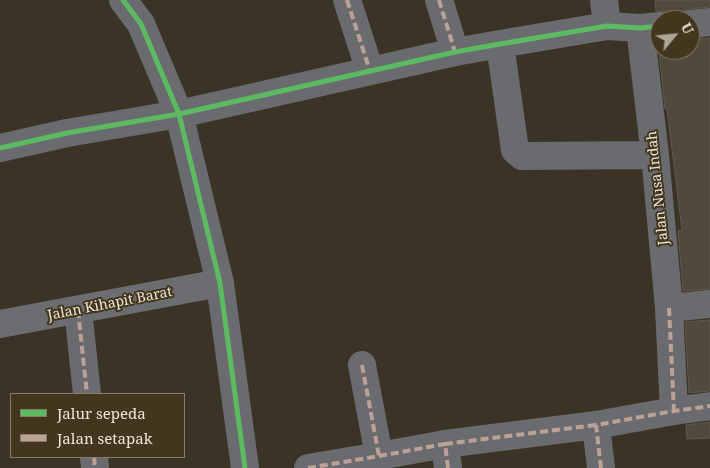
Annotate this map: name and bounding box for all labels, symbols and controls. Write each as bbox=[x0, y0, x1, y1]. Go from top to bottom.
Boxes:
north arrow bbox=[650, 10, 700, 60]
text: U bbox=[677, 19, 699, 37]
street label: Jalan Nusa Indah bbox=[644, 130, 672, 246]
street label: Jalan Kihapit Barat bbox=[46, 284, 174, 324]
legend bbox=[10, 393, 185, 458]
text: Jalur sepeda bbox=[57, 403, 146, 423]
text: Jalan setapak bbox=[57, 428, 152, 448]

